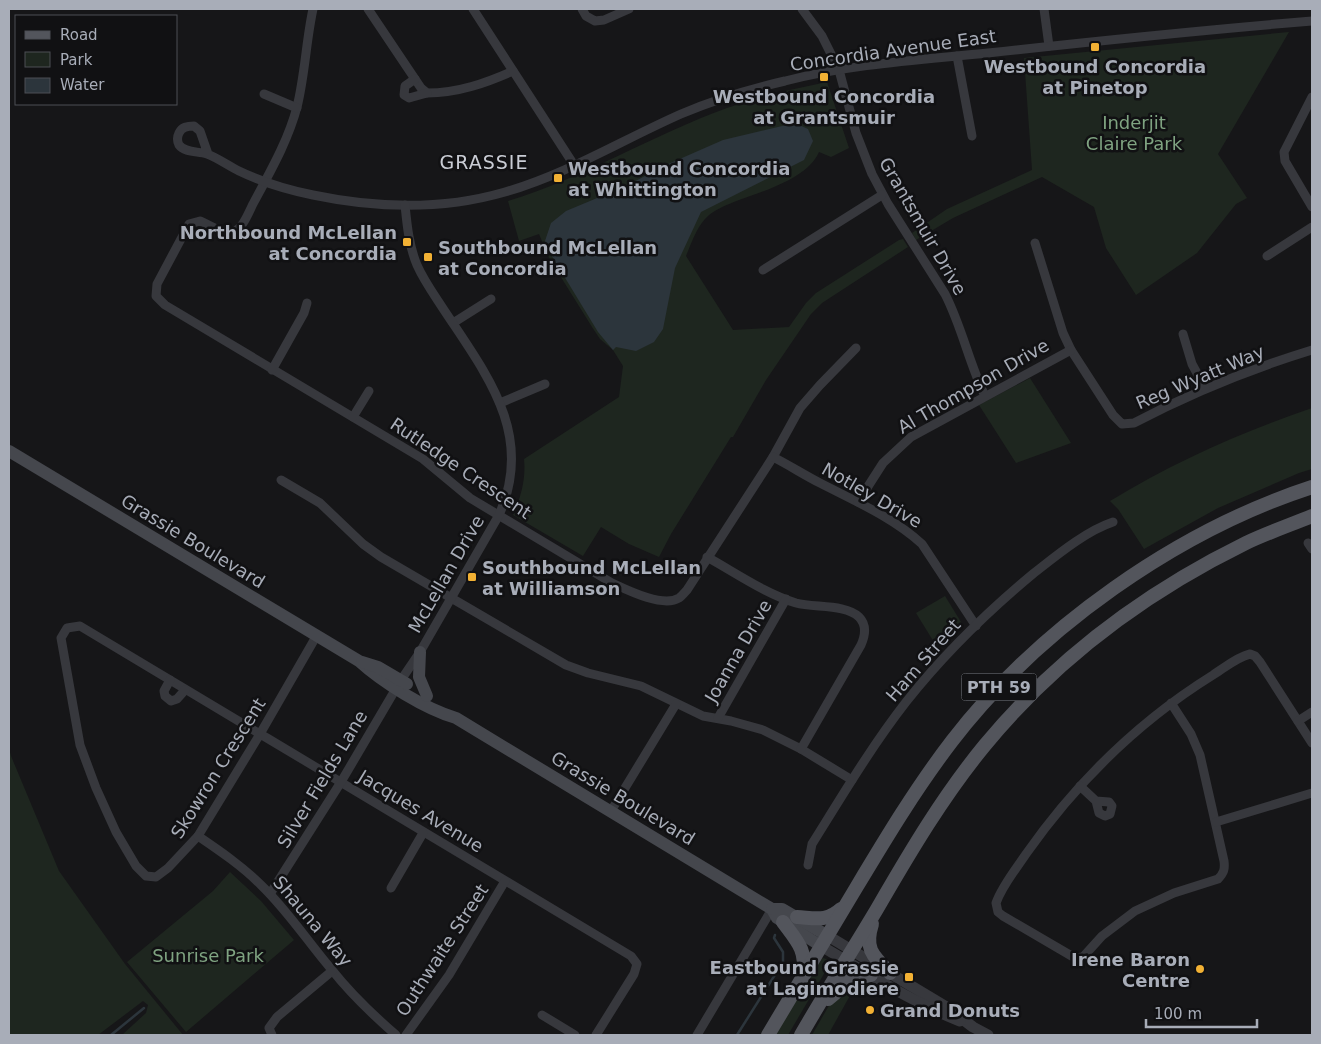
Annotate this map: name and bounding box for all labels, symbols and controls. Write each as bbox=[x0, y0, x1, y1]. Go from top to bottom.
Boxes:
legend bbox=[15, 15, 178, 105]
street label: Concordia Avenue East bbox=[789, 25, 997, 75]
text: Road bbox=[60, 26, 98, 44]
marker: Westbound Concordia at Pinetop bbox=[1089, 41, 1101, 53]
text: Park bbox=[60, 51, 93, 69]
place label: Westbound Concordia at Pinetop bbox=[984, 56, 1206, 98]
marker: Westbound Concordia at Grantsmuir bbox=[818, 71, 830, 83]
text: Water bbox=[60, 76, 105, 94]
place label: Westbound Concordia at Grantsmuir bbox=[713, 86, 935, 128]
park label: Inderjit Claire Park bbox=[1086, 112, 1183, 154]
district label: GRASSIE bbox=[440, 151, 528, 173]
street label: Grantsmuir Drive bbox=[875, 154, 971, 298]
place label: Westbound Concordia at Whittington bbox=[568, 158, 790, 200]
marker: Westbound Concordia at Whittington bbox=[552, 172, 564, 184]
place label: Northbound McLellan at Concordia bbox=[180, 222, 397, 264]
marker: Northbound McLellan at Concordia bbox=[401, 236, 413, 248]
place label: Southbound McLellan at Concordia bbox=[438, 237, 657, 279]
marker: Southbound McLellan at Concordia bbox=[422, 251, 434, 263]
street label: Al Thompson Drive bbox=[894, 334, 1052, 438]
street label: Reg Wyatt Way bbox=[1133, 340, 1268, 413]
street label: Rutledge Crescent bbox=[387, 413, 535, 523]
street label: Notley Drive bbox=[818, 458, 926, 532]
street label: Grassie Boulevard bbox=[117, 490, 269, 592]
street label: McLellan Drive bbox=[404, 511, 488, 637]
place label: Southbound McLellan at Williamson bbox=[482, 557, 701, 599]
marker: Southbound McLellan at Williamson bbox=[466, 571, 478, 583]
street label: Joanna Drive bbox=[700, 596, 776, 707]
street label: Ham Street bbox=[881, 614, 965, 706]
road number: PTH 59 bbox=[962, 674, 1036, 700]
street label: Skowron Crescent bbox=[166, 694, 270, 842]
street label: Silver Fields Lane bbox=[273, 707, 371, 851]
street label: Grassie Boulevard bbox=[547, 747, 699, 849]
street label: Jacques Avenue bbox=[354, 765, 487, 857]
street label: Shauna Way bbox=[269, 871, 357, 971]
street label: Outhwaite Street bbox=[391, 880, 493, 1020]
park label: Sunrise Park bbox=[152, 945, 264, 966]
place label: Irene Baron Centre bbox=[1071, 949, 1190, 991]
place label: Eastbound Grassie at Lagimodiere bbox=[710, 957, 899, 999]
marker: Irene Baron Centre bbox=[1194, 963, 1206, 975]
marker: Eastbound Grassie at Lagimodiere bbox=[903, 971, 915, 983]
scale bar bbox=[1146, 996, 1257, 1028]
place label: Grand Donuts bbox=[880, 1000, 1020, 1021]
marker: Grand Donuts bbox=[864, 1004, 876, 1016]
text: 100 m bbox=[1154, 1005, 1202, 1023]

